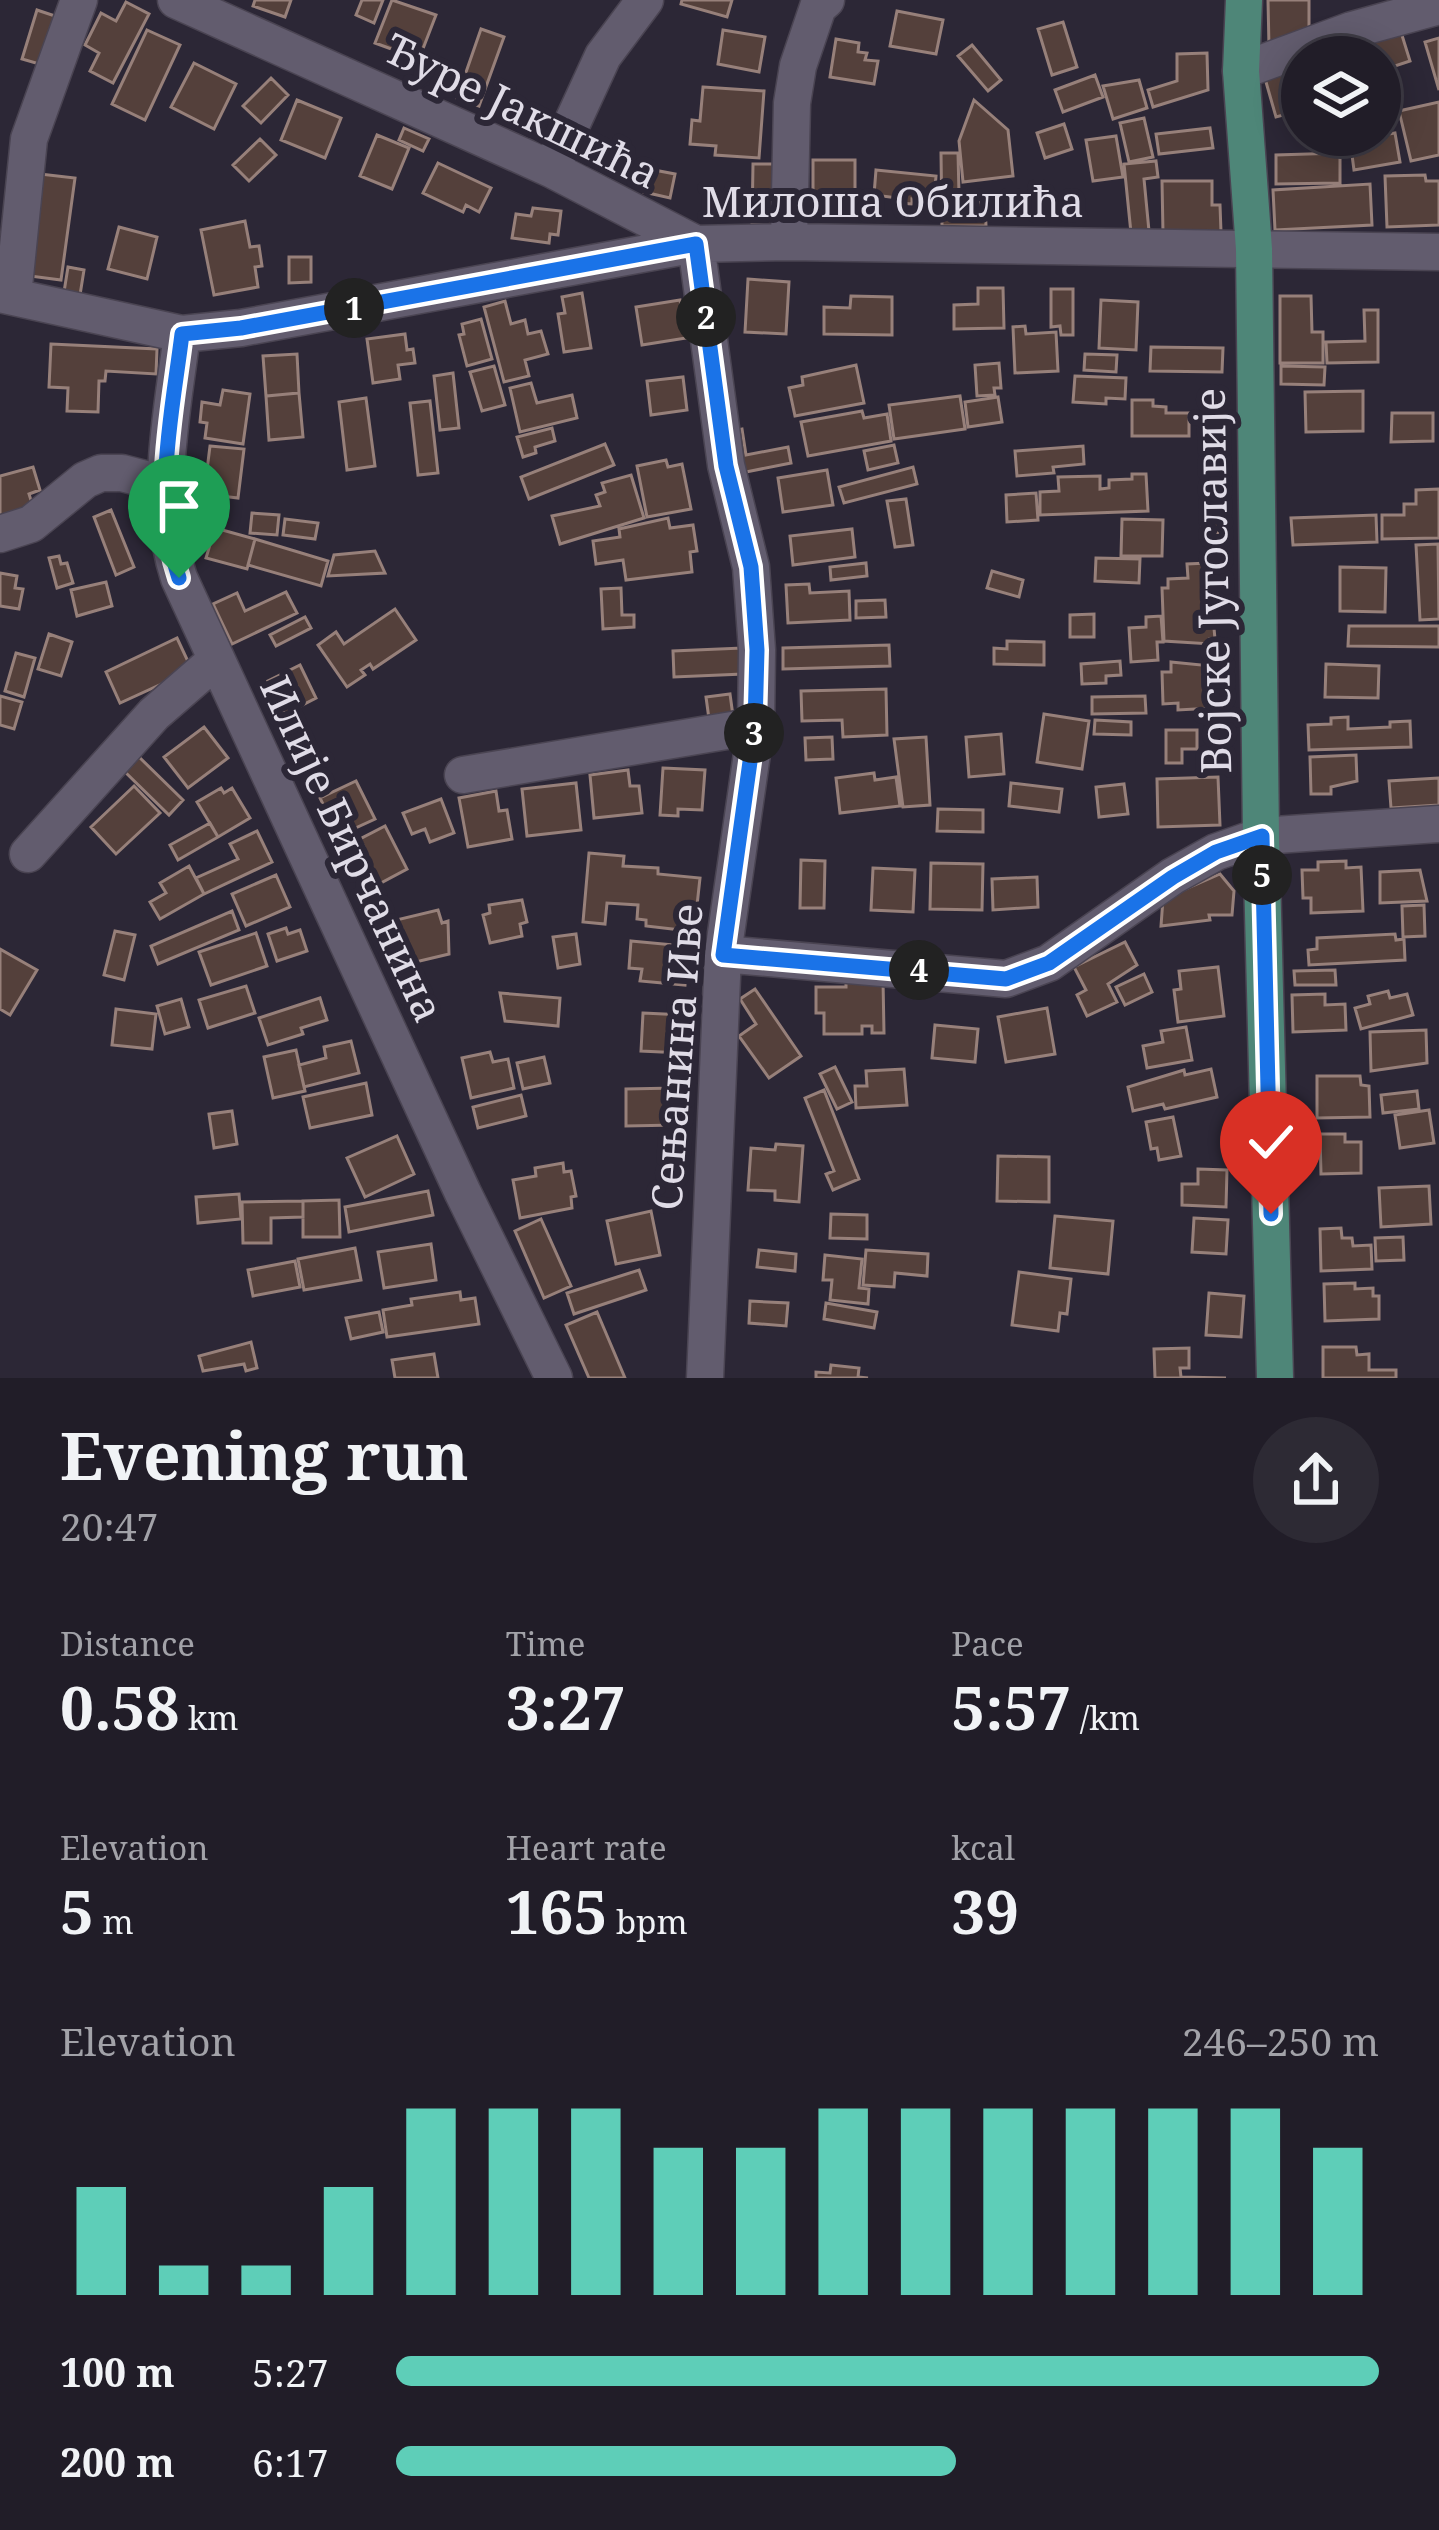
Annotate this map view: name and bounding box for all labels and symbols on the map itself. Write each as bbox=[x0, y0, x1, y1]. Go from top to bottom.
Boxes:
street label: Ђуре Јакшића bbox=[376, 18, 670, 201]
street label: Милоша Обилића bbox=[702, 172, 1084, 229]
pin: 1 bbox=[324, 278, 384, 338]
pin: 2 bbox=[676, 287, 736, 347]
street label: Војске Југославије bbox=[1180, 388, 1243, 774]
pin bbox=[128, 455, 230, 578]
street label: Илије Бирчанина bbox=[248, 666, 459, 1031]
pin: 3 bbox=[724, 703, 784, 763]
pin: 5 bbox=[1232, 845, 1292, 905]
street label: Сењанина Иве bbox=[636, 902, 715, 1212]
pin: 4 bbox=[889, 940, 949, 1000]
pin bbox=[1220, 1091, 1322, 1214]

